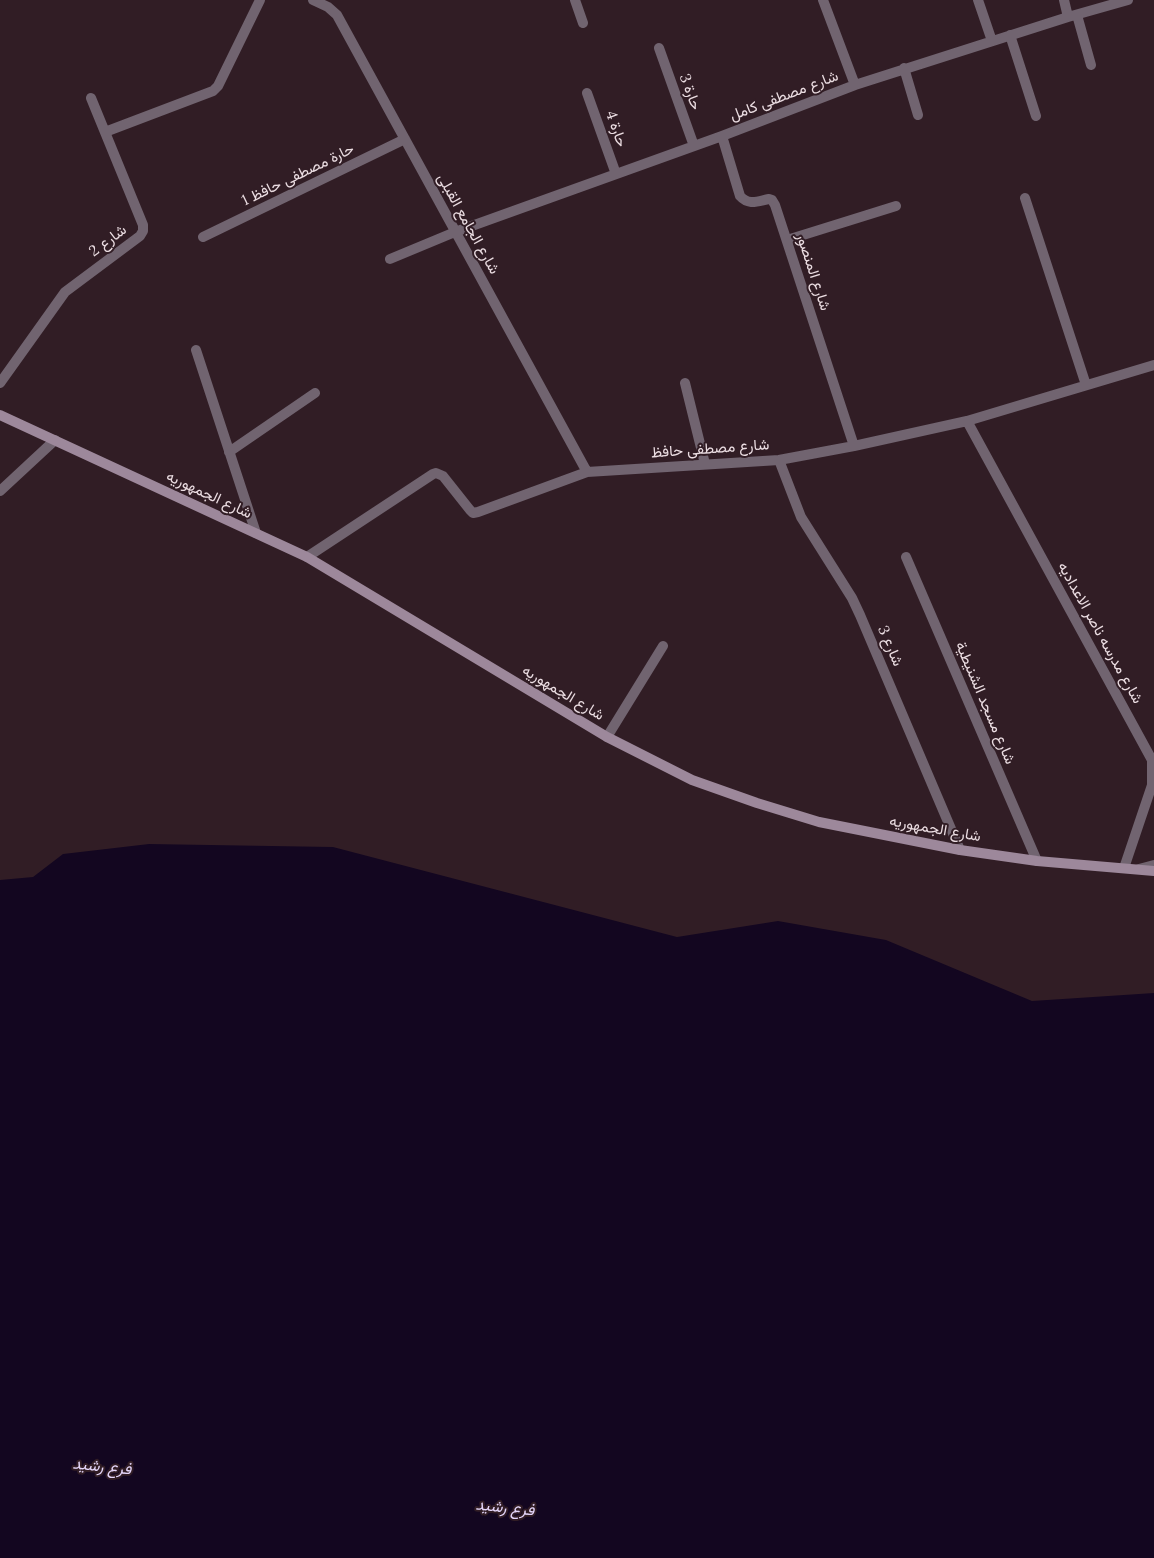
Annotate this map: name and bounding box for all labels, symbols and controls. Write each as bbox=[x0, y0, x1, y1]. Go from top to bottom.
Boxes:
street label: شارع مصطفى كامل bbox=[727, 67, 841, 125]
street label: حارة 3 bbox=[675, 71, 705, 113]
street label: حارة 4 bbox=[601, 109, 631, 149]
street label: حارة مصطفى حافظ 1 bbox=[239, 140, 357, 210]
street label: شارع الجامع القبلى bbox=[433, 171, 503, 277]
street label: شارع 2 bbox=[86, 221, 130, 261]
street label: شارع المنصور bbox=[792, 231, 834, 313]
street label: شارع مصطفى حافظ bbox=[650, 436, 770, 462]
street label: شارع الجمهوريه bbox=[163, 467, 255, 523]
street label: شارع مدرسه ناصر الاعداديه bbox=[1054, 559, 1146, 707]
street label: شارع 3 bbox=[873, 623, 907, 669]
street label: شارع مسجد الشنيطية bbox=[951, 639, 1019, 767]
street label: شارع الجمهوريه bbox=[519, 661, 607, 725]
street label: شارع الجمهوريه bbox=[888, 812, 982, 846]
water label: فرع رشيد bbox=[72, 1454, 132, 1480]
water label: فرع رشيد bbox=[475, 1495, 535, 1521]

